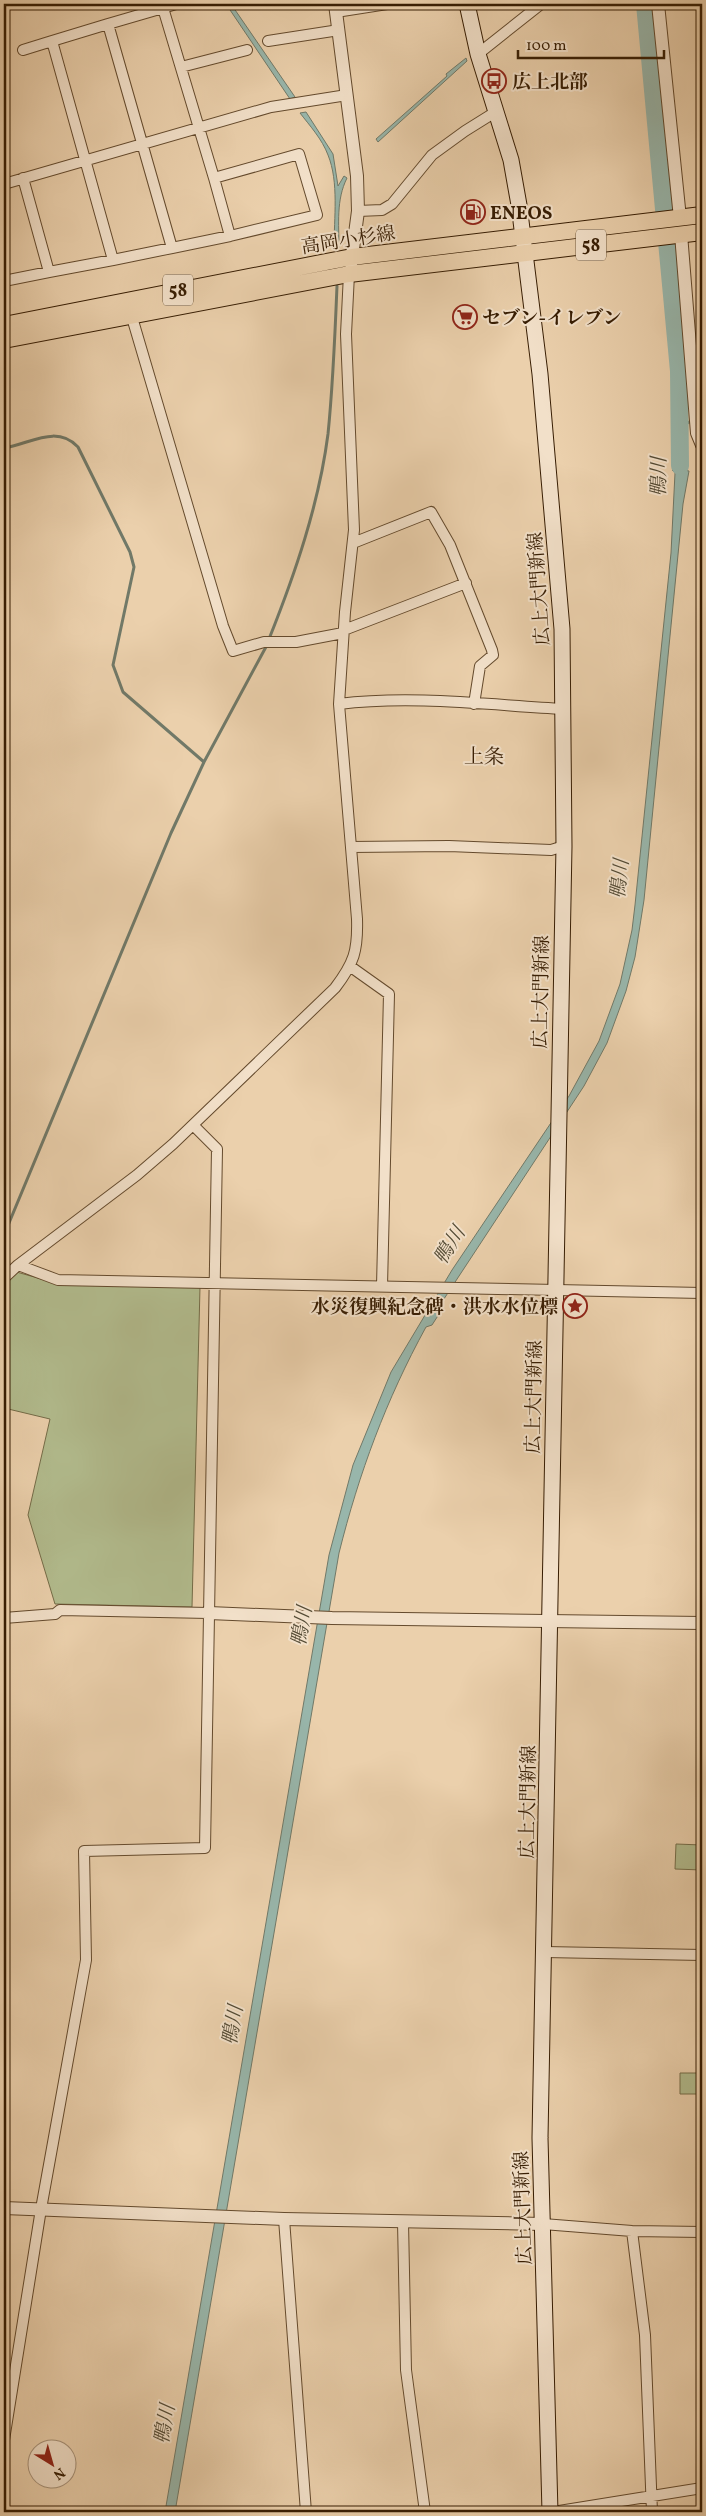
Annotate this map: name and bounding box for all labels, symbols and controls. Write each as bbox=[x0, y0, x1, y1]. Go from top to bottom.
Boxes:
scale bar bbox=[518, 28, 665, 60]
text: 100 m bbox=[526, 36, 566, 57]
bus stop icon: 広上北部 bbox=[481, 68, 507, 94]
place label: 広上北部 bbox=[512, 70, 588, 96]
fuel station icon: ENEOS bbox=[460, 199, 486, 225]
place label: ENEOS bbox=[490, 201, 552, 227]
street label: 高岡小杉線 bbox=[299, 221, 397, 261]
road number: 58 bbox=[576, 230, 606, 260]
road number: 58 bbox=[163, 274, 193, 306]
supermarket icon: セブン-イレブン bbox=[452, 304, 478, 330]
place label: セブン-イレブン bbox=[482, 306, 621, 332]
water label: 鴨川 bbox=[646, 455, 674, 497]
street label: 広上大門新線 bbox=[523, 531, 557, 647]
district label: 上条 bbox=[464, 744, 504, 772]
water label: 鴨川 bbox=[605, 856, 637, 901]
street label: 広上大門新線 bbox=[528, 935, 556, 1049]
water label: 鴨川 bbox=[428, 1220, 474, 1270]
place icon: 水災復興紀念碑・洪水水位標 bbox=[562, 1293, 588, 1319]
place label: 水災復興紀念碑・洪水水位標 bbox=[311, 1295, 558, 1321]
street label: 広上大門新線 bbox=[521, 1340, 549, 1454]
water label: 鴨川 bbox=[286, 1602, 321, 1648]
street label: 広上大門新線 bbox=[515, 1745, 543, 1859]
water label: 鴨川 bbox=[217, 2001, 252, 2047]
street label: 広上大門新線 bbox=[509, 2151, 539, 2265]
water label: 鴨川 bbox=[149, 2400, 184, 2446]
north arrow bbox=[28, 2438, 78, 2488]
text: N bbox=[49, 2463, 69, 2484]

